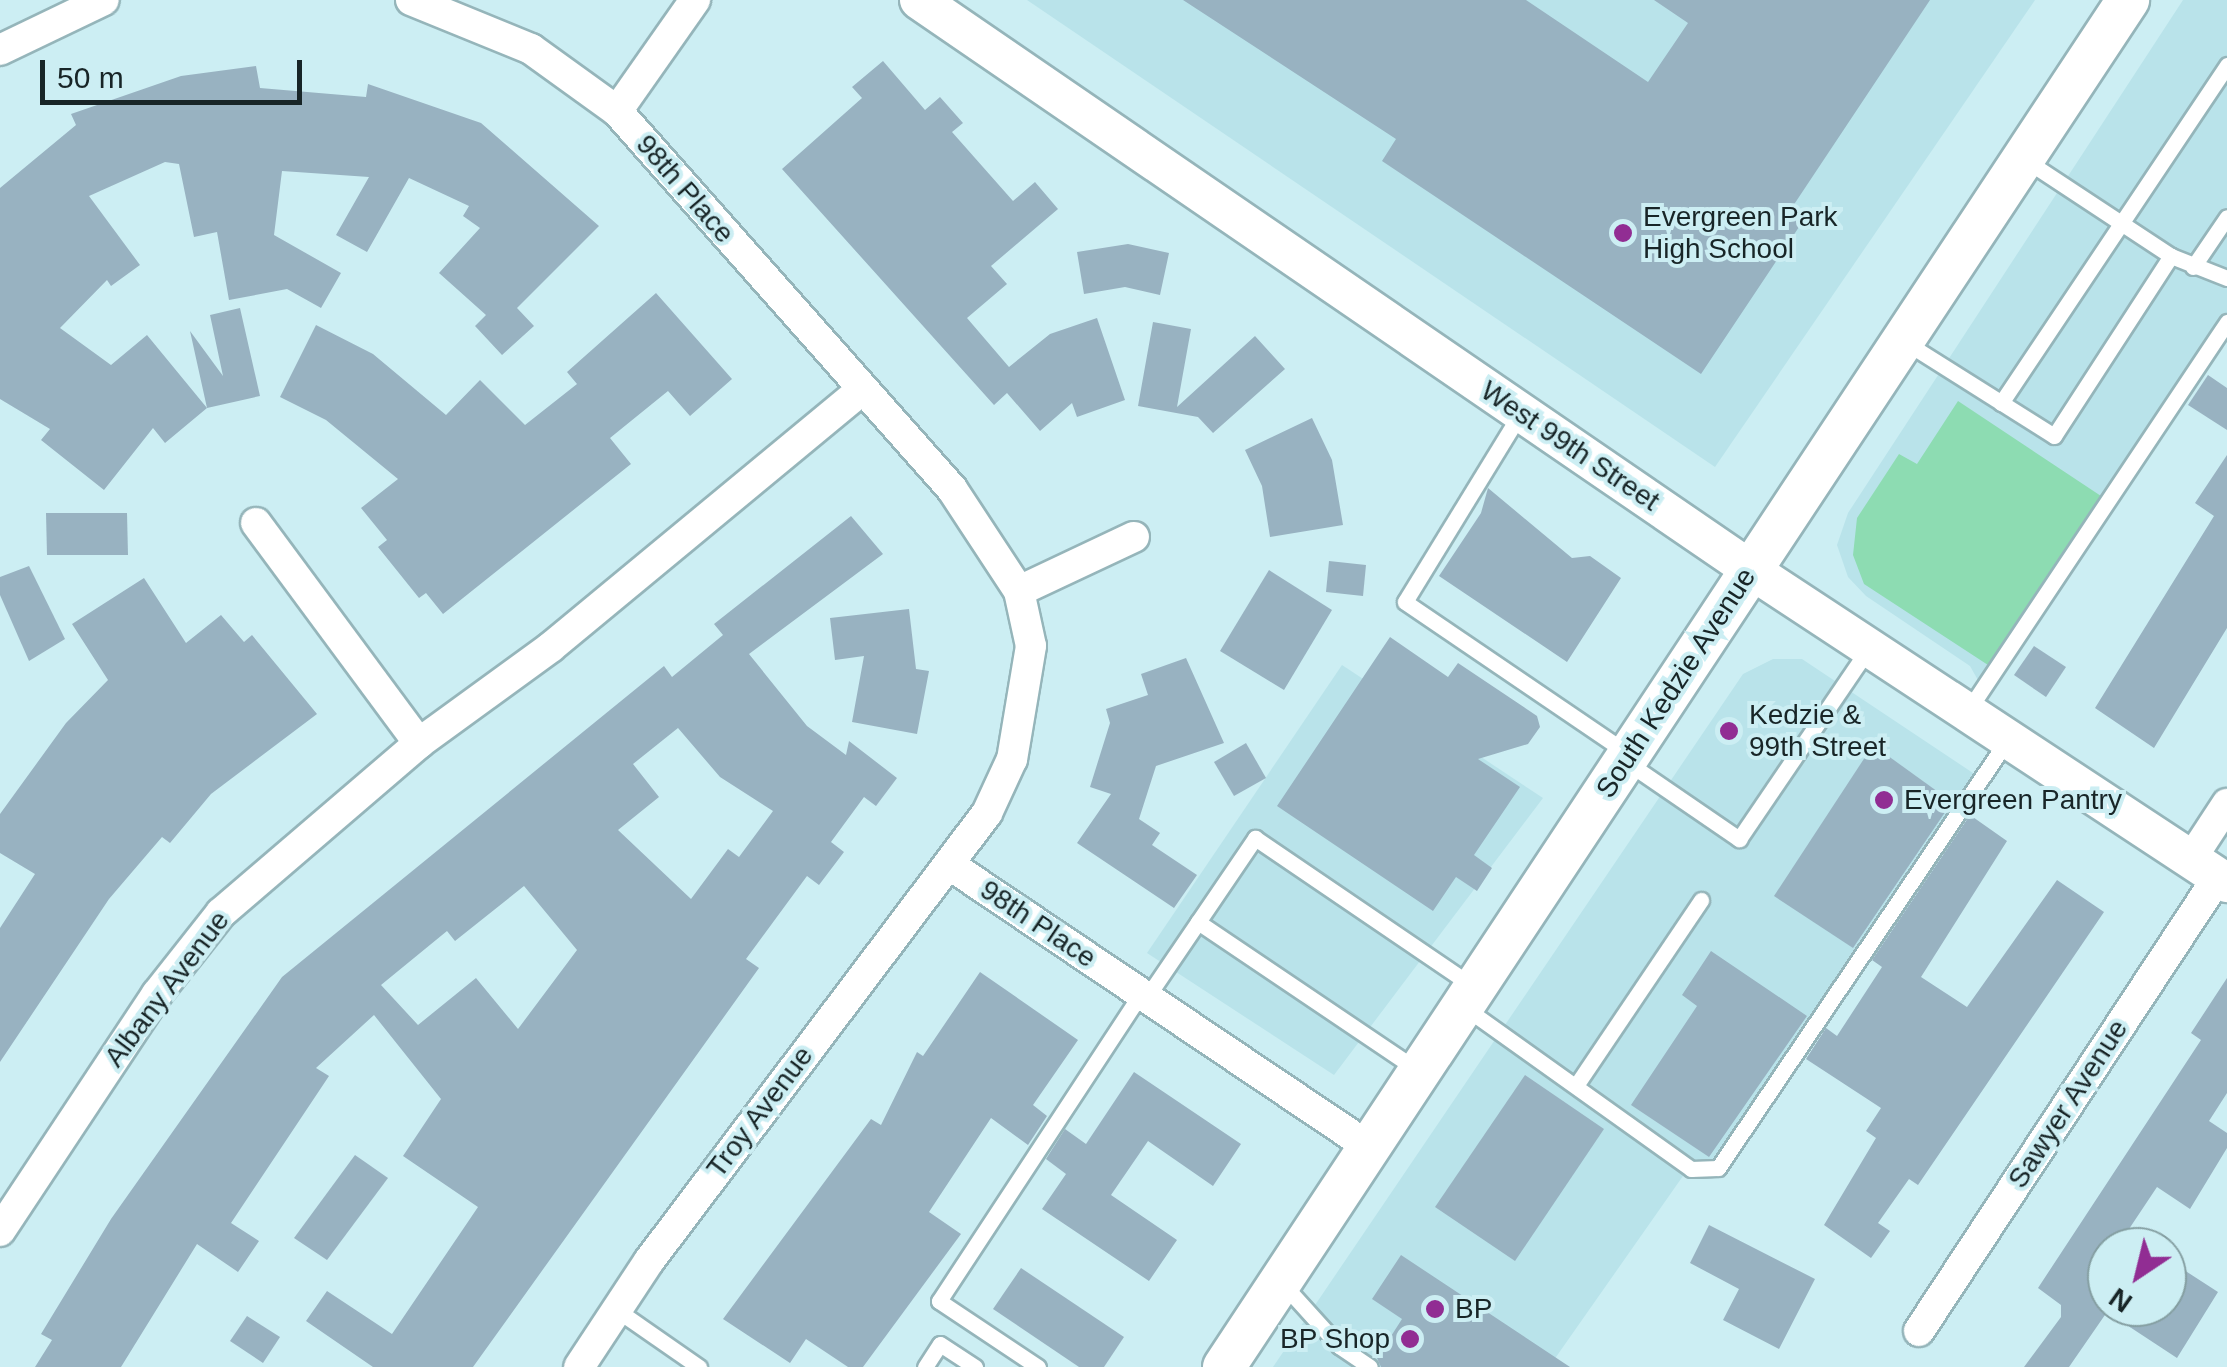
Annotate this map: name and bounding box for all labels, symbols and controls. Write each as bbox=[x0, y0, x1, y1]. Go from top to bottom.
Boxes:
scale bar bbox=[45, 40, 308, 102]
text: 50 m bbox=[57, 61, 124, 94]
street label: 98th Place bbox=[629, 128, 741, 250]
place label: Evergreen Park High School bbox=[1643, 200, 1838, 266]
marker: Evergreen Park High School bbox=[1612, 222, 1634, 244]
street label: West 99th Street bbox=[1474, 374, 1666, 518]
street label: South Kedzie Avenue bbox=[1589, 561, 1763, 805]
place label: Kedzie & 99th Street bbox=[1749, 698, 1886, 764]
marker: Kedzie & 99th Street bbox=[1718, 720, 1740, 742]
place label: Evergreen Pantry bbox=[1904, 783, 2122, 817]
marker: Evergreen Pantry bbox=[1873, 789, 1895, 811]
street label: 98th Place bbox=[974, 873, 1102, 975]
street label: Albany Avenue bbox=[97, 904, 237, 1074]
street label: Sawyer Avenue bbox=[2001, 1013, 2135, 1195]
street label: Troy Avenue bbox=[699, 1039, 821, 1185]
north arrow bbox=[2087, 1227, 2187, 1327]
text: N bbox=[2103, 1282, 2138, 1319]
place label: BP bbox=[1455, 1292, 1492, 1326]
marker: BP bbox=[1424, 1298, 1446, 1320]
place label: BP Shop bbox=[1279, 1322, 1390, 1356]
marker: BP Shop bbox=[1399, 1328, 1421, 1350]

